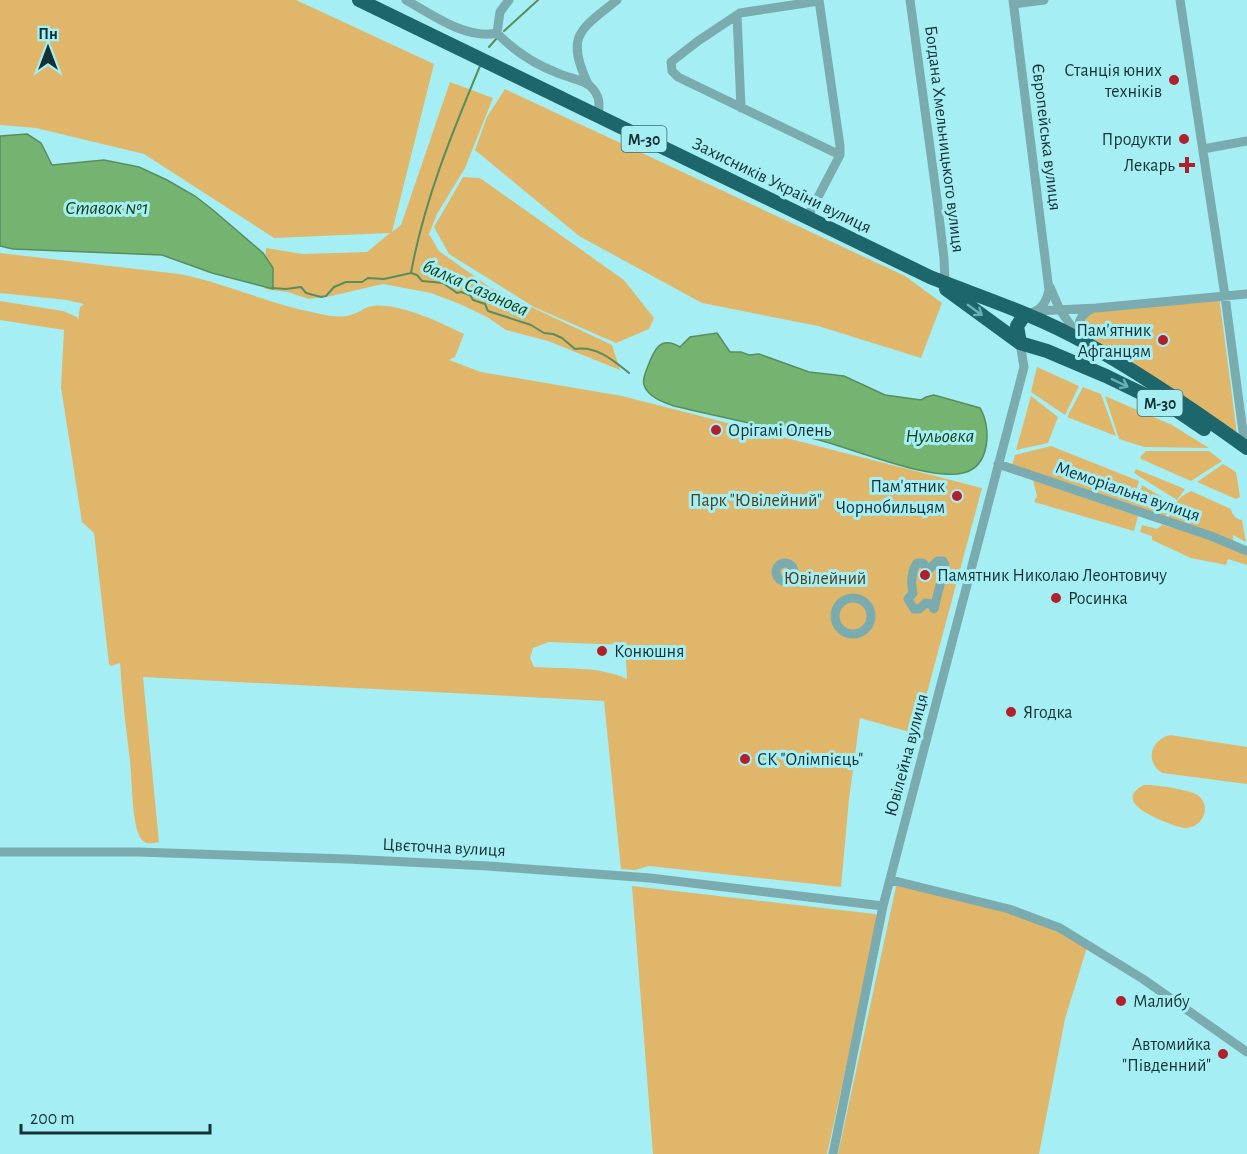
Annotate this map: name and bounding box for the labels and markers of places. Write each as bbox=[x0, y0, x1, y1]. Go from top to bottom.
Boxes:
place label: Станція юних техніків bbox=[1064, 62, 1162, 101]
marker: Станція юних техніків bbox=[1167, 73, 1181, 87]
place label: Продукти bbox=[1102, 131, 1172, 149]
marker: Продукти bbox=[1177, 132, 1191, 146]
place label: Лекарь bbox=[1124, 157, 1175, 175]
marker: Лекарь bbox=[1180, 158, 1194, 172]
place label: Пам'ятник Афганцям bbox=[1076, 322, 1152, 361]
marker: Пам'ятник Афганцям bbox=[1156, 333, 1170, 347]
place label: Орігамі Олень bbox=[728, 422, 832, 440]
marker: Орігамі Олень bbox=[709, 423, 723, 437]
place label: Пам'ятник Чорнобильцям bbox=[836, 478, 946, 517]
marker: Пам'ятник Чорнобильцям bbox=[950, 489, 964, 503]
place label: Памятник Николаю Леонтовичу bbox=[937, 567, 1167, 585]
marker: Памятник Николаю Леонтовичу bbox=[918, 568, 932, 582]
place label: Росинка bbox=[1068, 590, 1128, 608]
marker: Росинка bbox=[1049, 591, 1063, 605]
place label: Конюшня bbox=[614, 643, 684, 661]
marker: Конюшня bbox=[595, 644, 609, 658]
place label: Ягодка bbox=[1023, 704, 1073, 722]
marker: Ягодка bbox=[1004, 705, 1018, 719]
place label: СК "Олімпієць" bbox=[757, 751, 863, 769]
marker: СК "Олімпієць" bbox=[738, 752, 752, 766]
place label: Малибу bbox=[1133, 992, 1190, 1011]
marker: Малибу bbox=[1114, 994, 1128, 1008]
place label: Автомийка "Південний" bbox=[1122, 1036, 1211, 1075]
marker: Автомийка "Південний" bbox=[1216, 1047, 1230, 1061]

